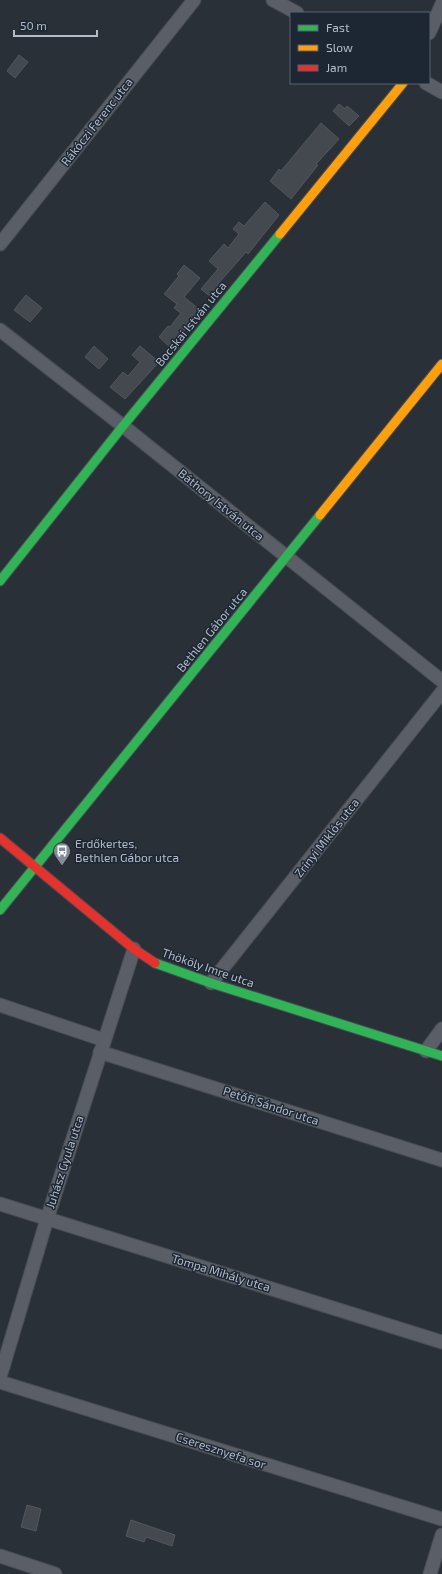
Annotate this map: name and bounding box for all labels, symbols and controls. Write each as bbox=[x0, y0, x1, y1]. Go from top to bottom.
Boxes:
scale bar bbox=[14, 12, 97, 38]
legend bbox=[290, 12, 430, 84]
text: 50 m bbox=[20, 18, 47, 32]
text: Fast bbox=[326, 20, 350, 34]
text: Slow bbox=[326, 40, 353, 54]
text: Jam bbox=[326, 60, 347, 74]
street label: Rákóczi Ferenc utca bbox=[58, 75, 135, 168]
street label: Bocskai István utca bbox=[152, 278, 229, 368]
street label: Báthory István utca bbox=[176, 465, 267, 543]
street label: Bethlen Gábor utca bbox=[173, 585, 249, 674]
street label: Zrínyi Miklós utca bbox=[291, 795, 361, 880]
place label: Erdőkertes, Bethlen Gábor utca bbox=[75, 836, 179, 864]
bus stop icon: Erdőkertes, Bethlen Gábor utca bbox=[52, 841, 72, 866]
street label: Thököly Imre utca bbox=[160, 945, 256, 989]
street label: Petőfi Sándor utca bbox=[222, 1083, 321, 1127]
street label: Juhász Gyula utca bbox=[42, 1113, 86, 1210]
street label: Tompa Mihály utca bbox=[170, 1250, 272, 1294]
street label: Cseresznyefa sor bbox=[174, 1429, 268, 1471]

